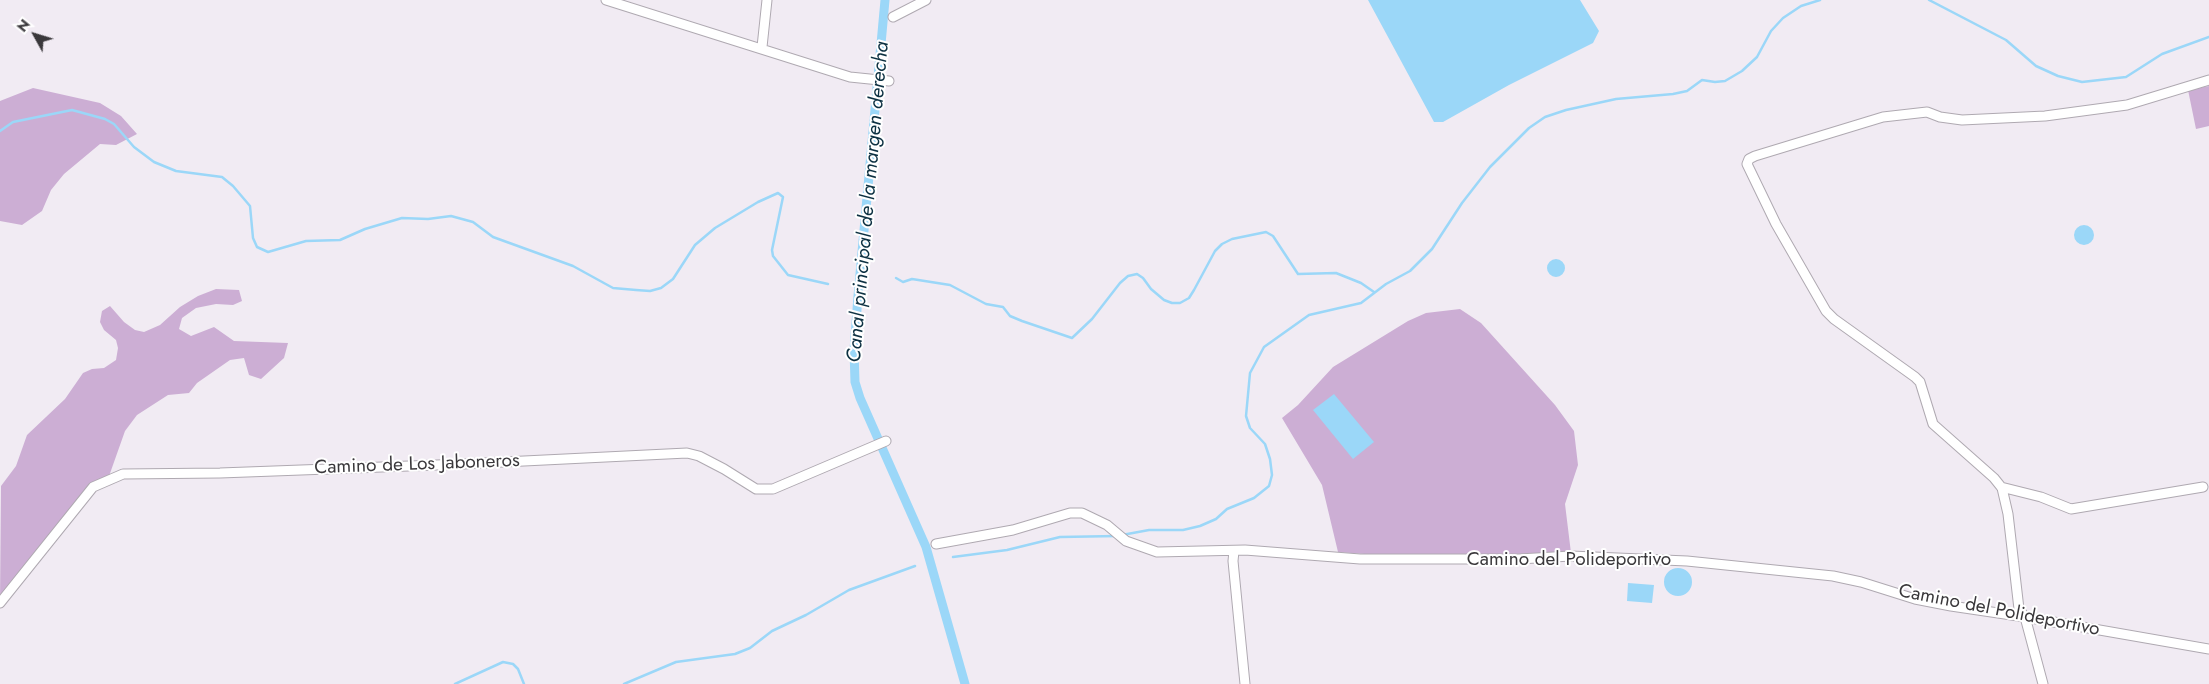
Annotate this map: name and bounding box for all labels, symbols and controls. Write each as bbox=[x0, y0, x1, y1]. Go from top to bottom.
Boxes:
north arrow bbox=[10, 10, 60, 60]
text: N bbox=[12, 15, 35, 36]
water label: Canal principal de la margen derecha bbox=[843, 40, 895, 364]
street label: Camino de Los Jaboneros bbox=[314, 450, 520, 480]
street label: Camino del Polideportivo bbox=[1467, 549, 1671, 571]
street label: Camino del Polideportivo bbox=[1896, 580, 2102, 642]

